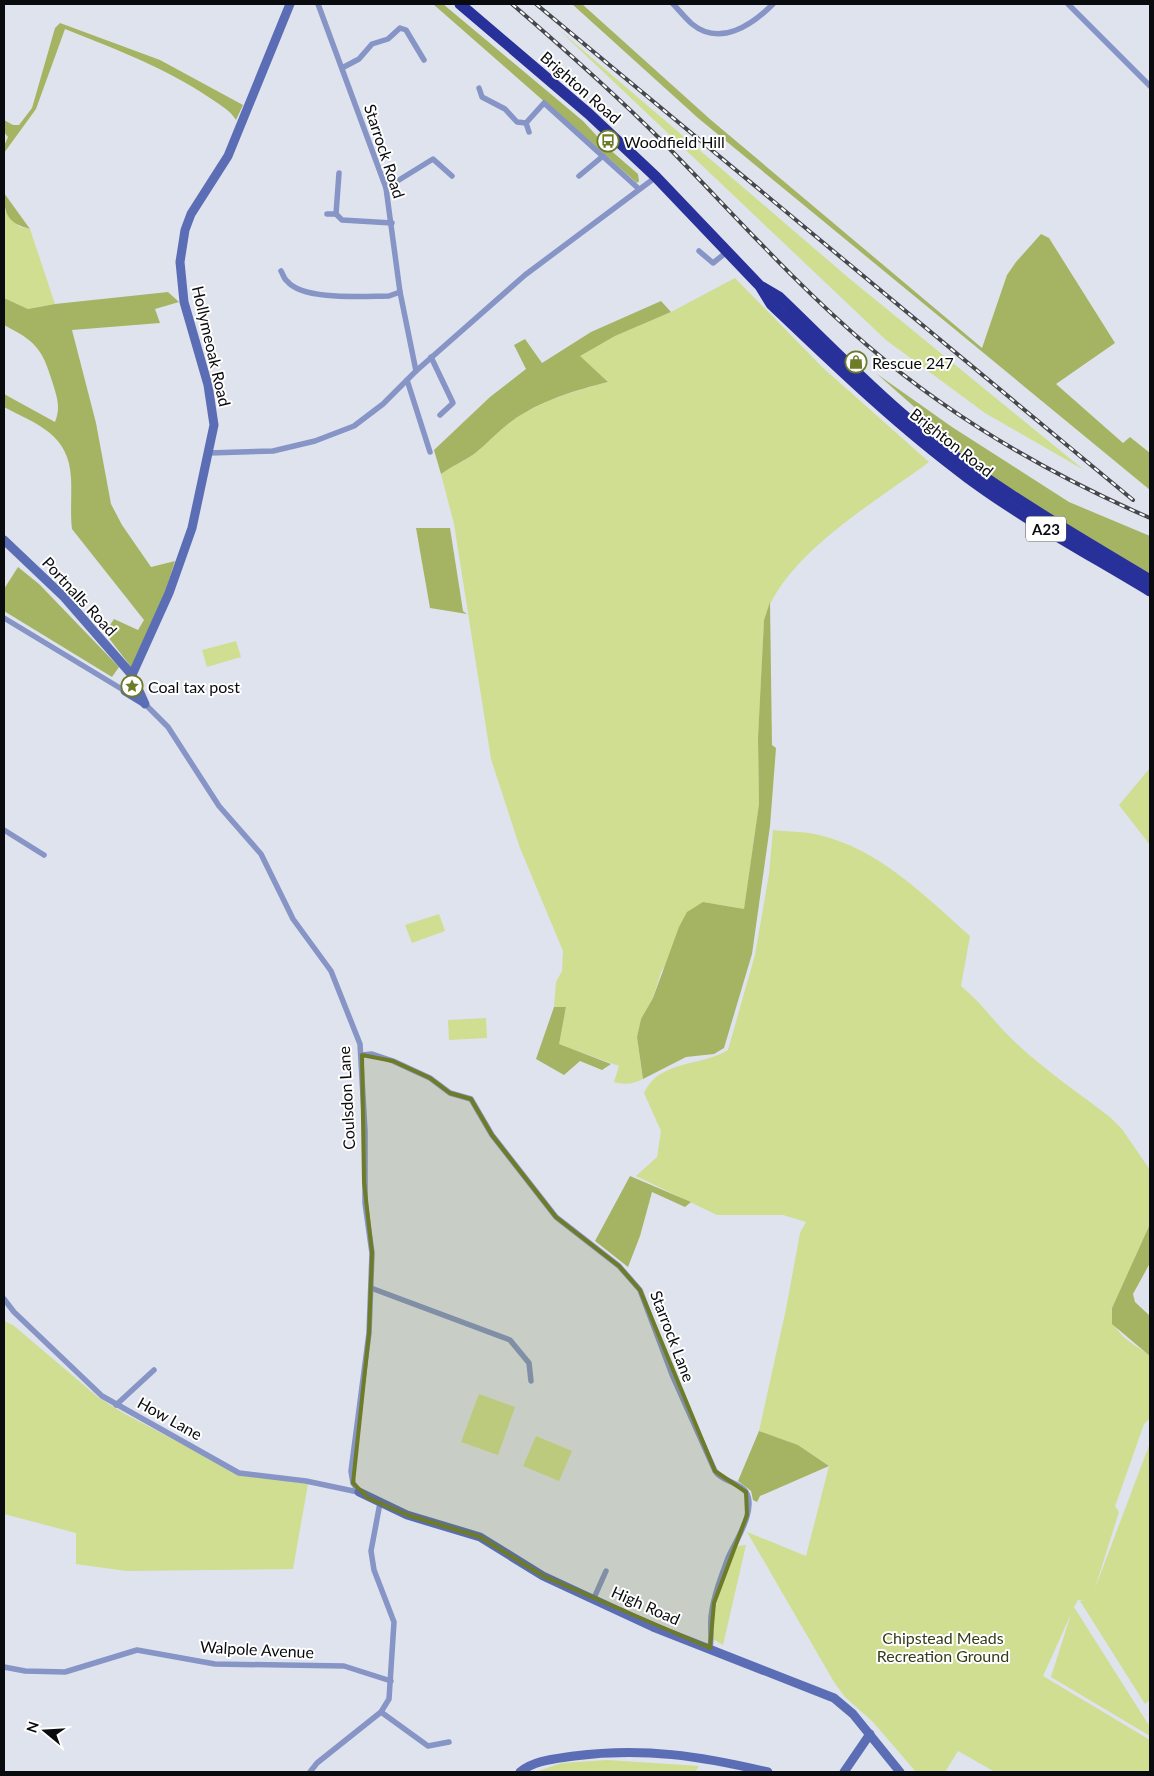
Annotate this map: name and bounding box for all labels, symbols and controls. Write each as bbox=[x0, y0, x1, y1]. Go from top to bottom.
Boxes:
street label: Brighton Road bbox=[537, 47, 625, 127]
street label: Starrock Road bbox=[361, 102, 409, 200]
bus stop icon: Woodfield Hill bbox=[596, 129, 620, 153]
place label: Woodfield Hill bbox=[624, 132, 725, 151]
street label: Hollymeoak Road bbox=[189, 284, 235, 408]
shop icon: Rescue 247 bbox=[844, 350, 868, 374]
place label: Rescue 247 bbox=[872, 353, 954, 372]
street label: Brighton Road bbox=[907, 404, 997, 480]
road number: A23 bbox=[1026, 516, 1066, 542]
street label: Portnalls Road bbox=[39, 553, 121, 639]
place icon: Coal tax post bbox=[120, 674, 144, 698]
place label: Coal tax post bbox=[148, 677, 240, 696]
street label: Coulsdon Lane bbox=[334, 1046, 358, 1150]
street label: Starrock Lane bbox=[647, 1288, 699, 1384]
street label: How Lane bbox=[134, 1393, 206, 1443]
street label: High Road bbox=[609, 1582, 683, 1628]
park label: Chipstead Meads Recreation Ground bbox=[877, 1628, 1009, 1665]
street label: Walpole Avenue bbox=[199, 1637, 315, 1661]
north arrow bbox=[20, 1706, 70, 1756]
text: N bbox=[22, 1719, 42, 1735]

